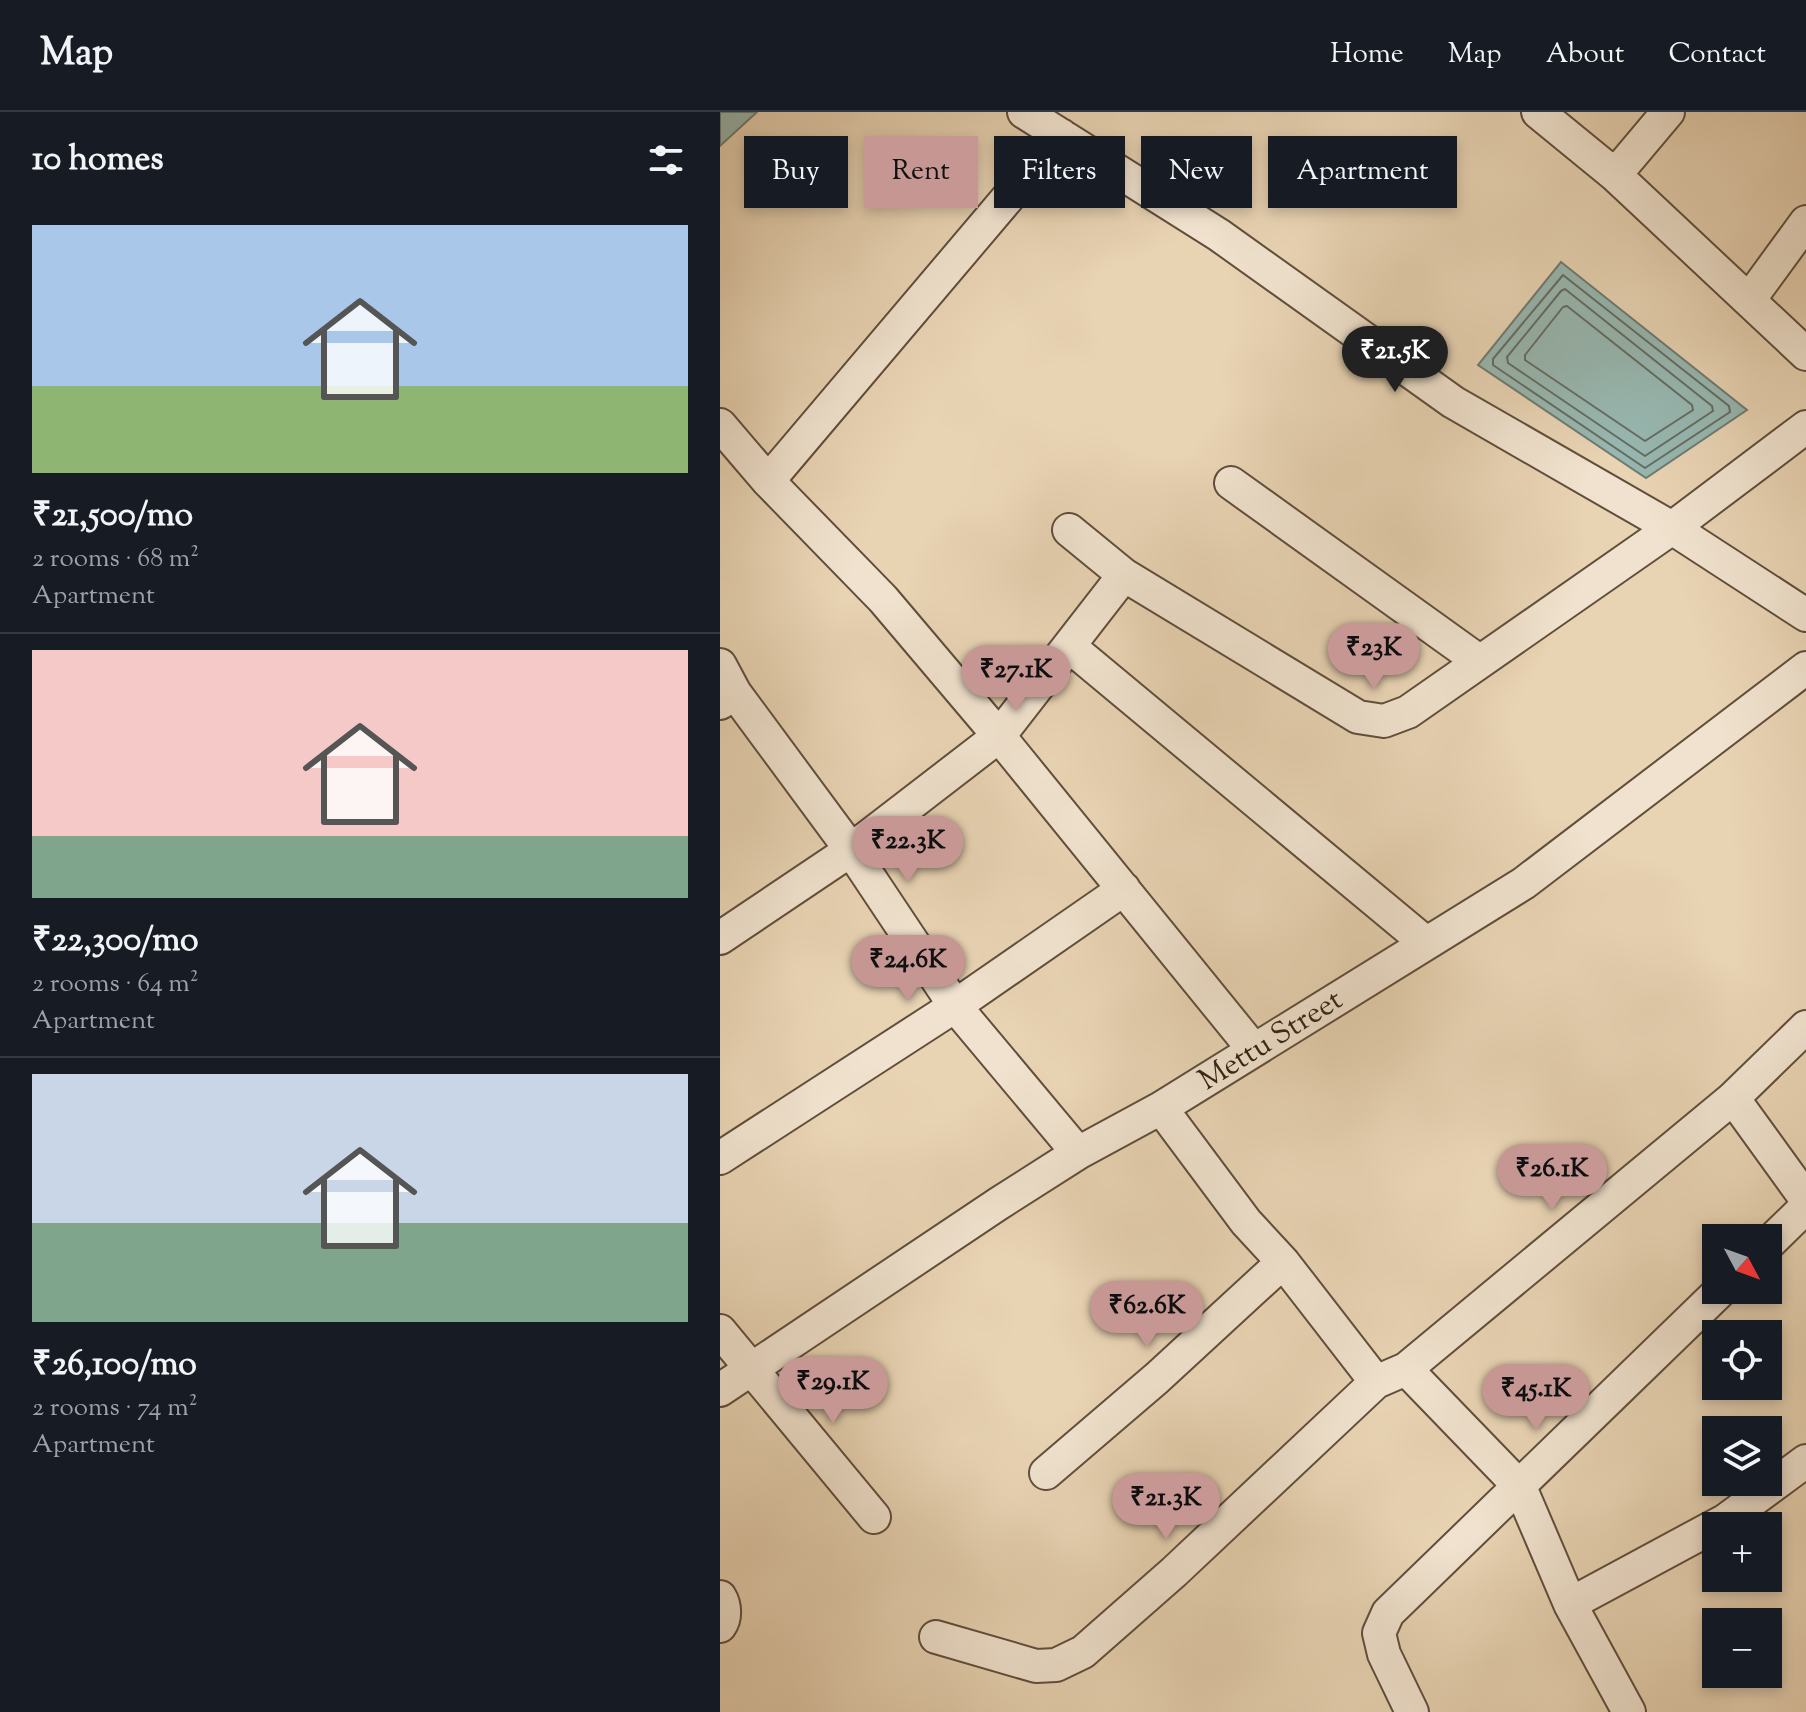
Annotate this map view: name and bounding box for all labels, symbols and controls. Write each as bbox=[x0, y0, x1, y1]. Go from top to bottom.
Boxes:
text: Map bbox=[40, 28, 113, 82]
text: Home bbox=[1330, 35, 1404, 75]
text: Map bbox=[1448, 35, 1502, 75]
text: About bbox=[1546, 35, 1624, 75]
text: Contact bbox=[1668, 35, 1766, 75]
text: 10 homes bbox=[32, 136, 164, 185]
chip: Buy bbox=[744, 136, 848, 208]
chip: Rent bbox=[864, 136, 978, 208]
chip: Filters bbox=[994, 136, 1125, 208]
chip: New bbox=[1141, 136, 1252, 208]
chip: Apartment bbox=[1268, 136, 1457, 208]
icon: filters bbox=[644, 138, 688, 182]
icon: home bbox=[288, 277, 432, 421]
pin: ₹21.5K bbox=[1330, 326, 1460, 394]
text: ₹21.5K bbox=[1360, 333, 1430, 370]
text: ₹21,500/mo bbox=[32, 492, 193, 541]
text: 2 rooms · 68 m² bbox=[32, 541, 199, 578]
text: Apartment bbox=[32, 578, 155, 615]
pin: ₹23K bbox=[1327, 623, 1421, 691]
text: ₹23K bbox=[1346, 630, 1402, 667]
pin: ₹27.1K bbox=[951, 645, 1081, 713]
text: ₹27.1K bbox=[979, 652, 1053, 689]
icon: home bbox=[288, 702, 432, 846]
pin: ₹22.3K bbox=[843, 816, 973, 884]
text: ₹22.3K bbox=[870, 823, 946, 860]
text: ₹22,300/mo bbox=[32, 917, 199, 966]
pin: ₹24.6K bbox=[843, 935, 973, 1003]
text: ₹24.6K bbox=[869, 942, 947, 979]
text: 2 rooms · 64 m² bbox=[32, 966, 199, 1003]
street label: Mettu Street bbox=[1191, 980, 1352, 1102]
text: Apartment bbox=[32, 1003, 155, 1040]
icon: home bbox=[288, 1126, 432, 1270]
pin: ₹26.1K bbox=[1487, 1144, 1617, 1212]
text: ₹26.1K bbox=[1515, 1151, 1589, 1188]
north arrow bbox=[1702, 1224, 1782, 1304]
map controls bbox=[1702, 1224, 1782, 1688]
pin: ₹62.6K bbox=[1082, 1281, 1212, 1349]
text: ₹62.6K bbox=[1108, 1288, 1186, 1325]
button: locate bbox=[1702, 1320, 1782, 1400]
text: ₹26,100/mo bbox=[32, 1341, 197, 1390]
pin: ₹29.1K bbox=[768, 1357, 898, 1425]
text: ₹29.1K bbox=[796, 1364, 870, 1401]
pin: ₹45.1K bbox=[1471, 1364, 1601, 1432]
text: ₹45.1K bbox=[1500, 1371, 1572, 1408]
text: 2 rooms · 74 m² bbox=[32, 1390, 197, 1427]
button: layers bbox=[1702, 1416, 1782, 1496]
text: Apartment bbox=[32, 1427, 155, 1464]
pin: ₹21.3K bbox=[1101, 1473, 1231, 1541]
text: ₹21.3K bbox=[1130, 1480, 1202, 1517]
button: + bbox=[1702, 1512, 1782, 1592]
button: − bbox=[1702, 1608, 1782, 1688]

